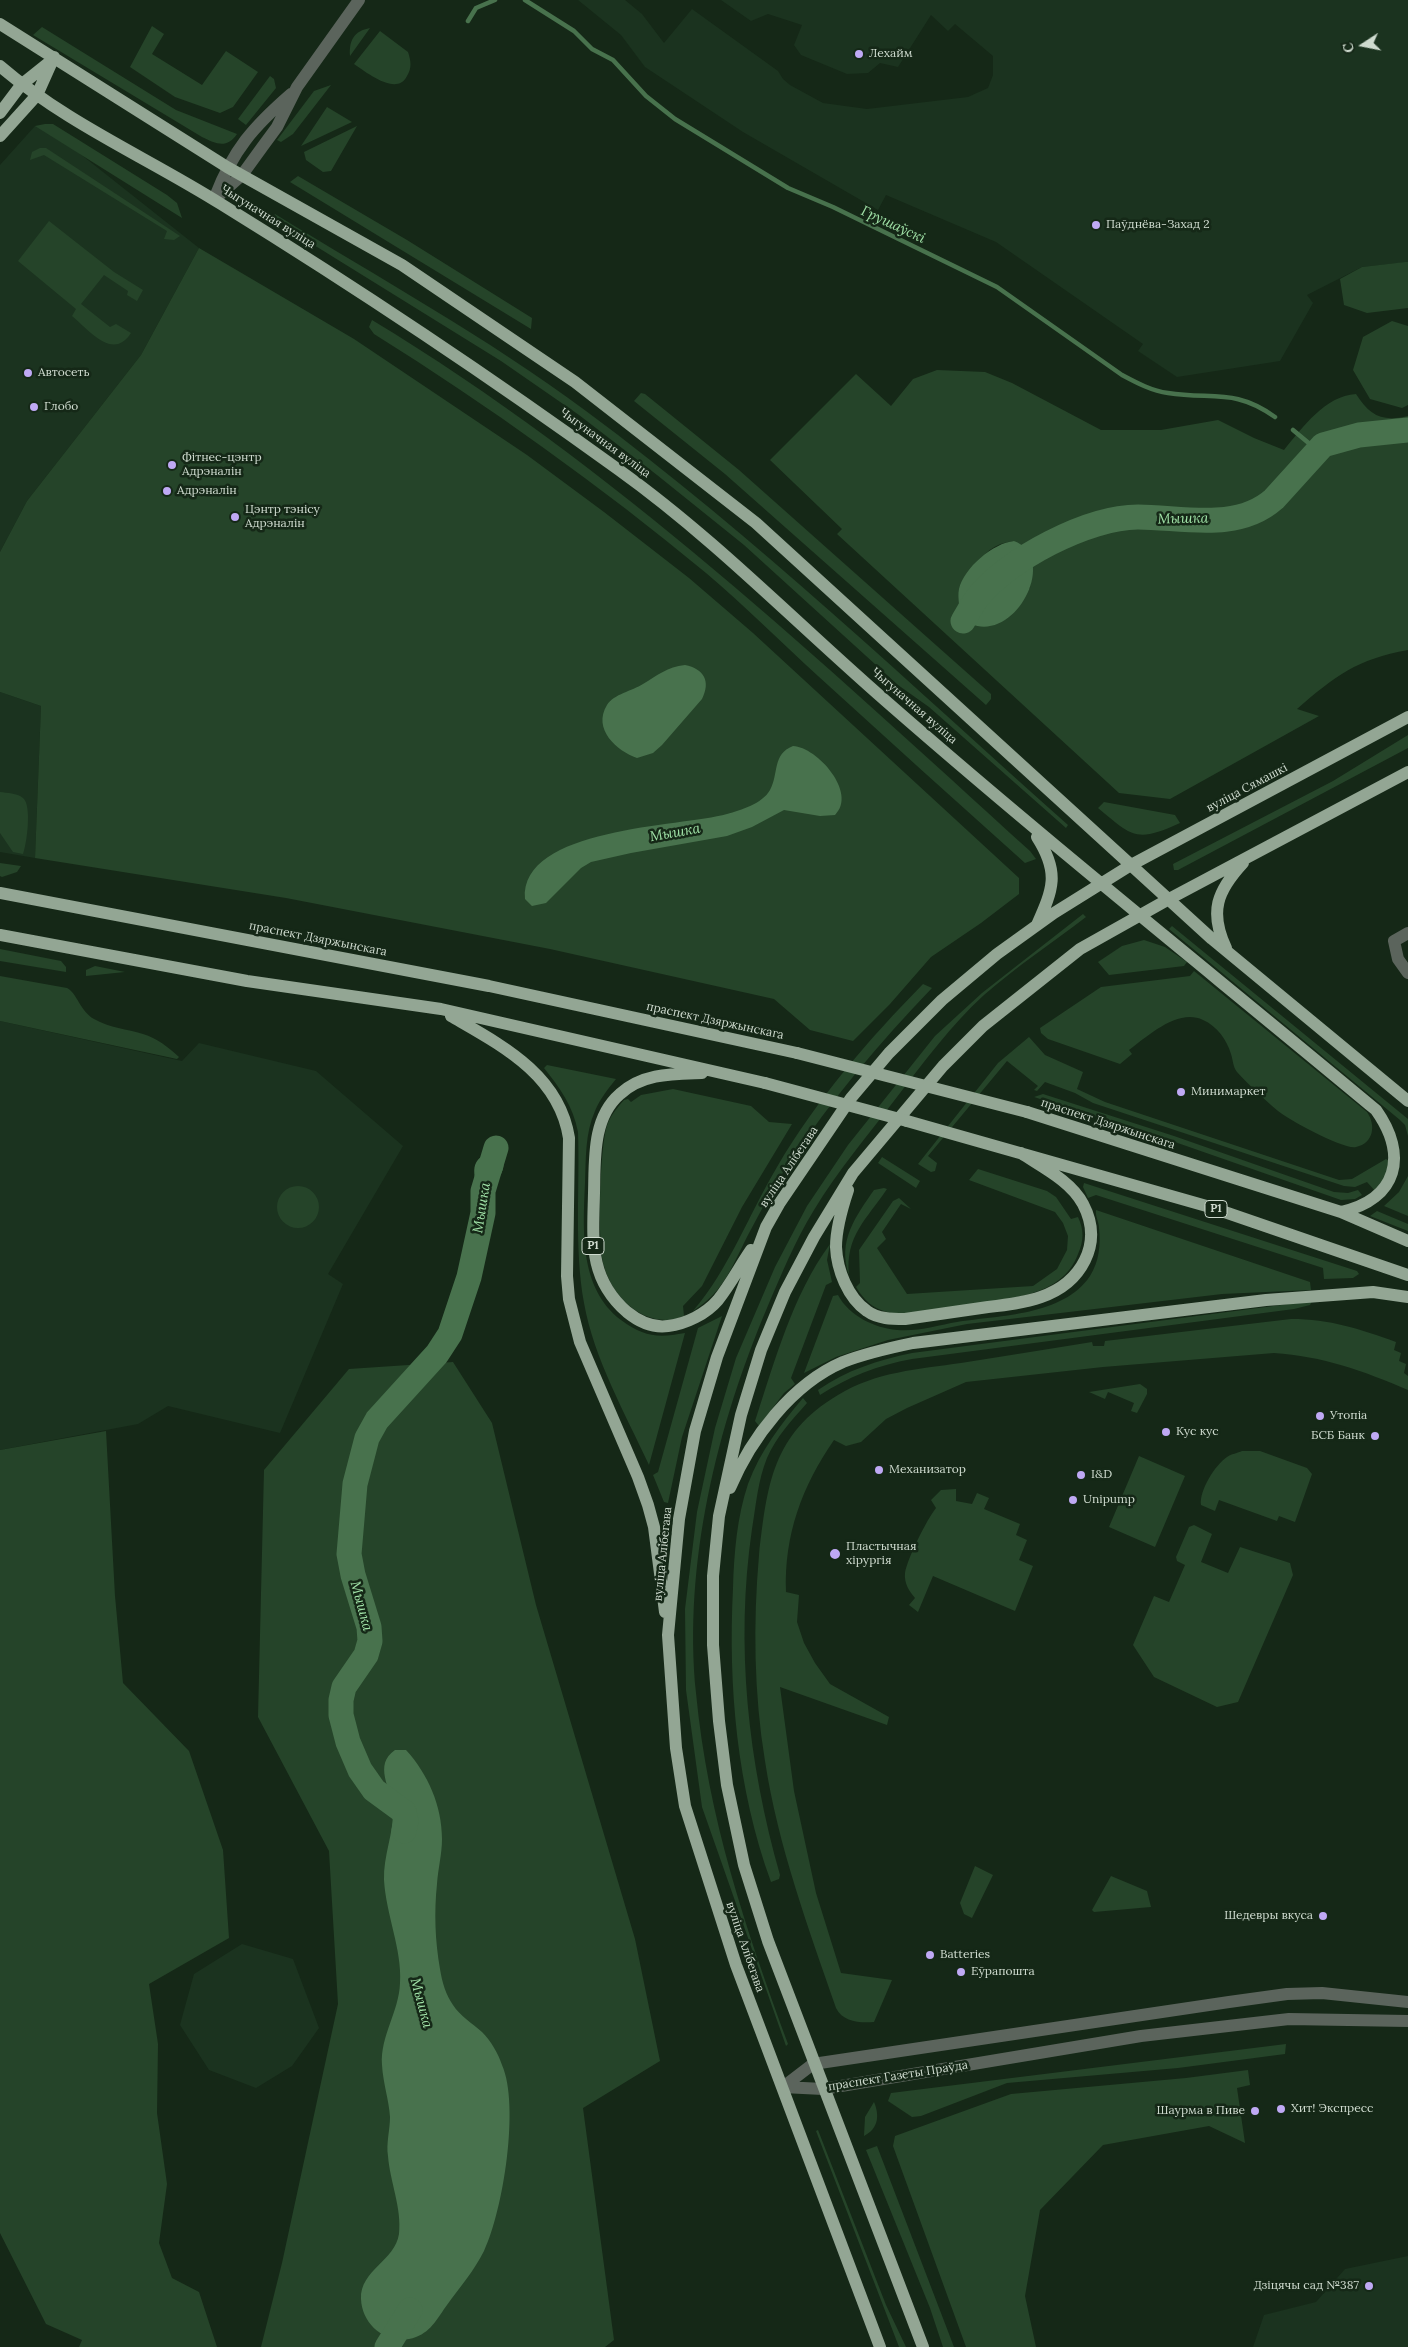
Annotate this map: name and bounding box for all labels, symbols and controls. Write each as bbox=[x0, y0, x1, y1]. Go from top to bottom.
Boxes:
north arrow bbox=[1338, 20, 1388, 70]
text: С bbox=[1339, 41, 1358, 54]
place label: Лехайм bbox=[869, 47, 913, 61]
marker: Лехайм bbox=[853, 48, 865, 60]
street label: Чыгуначная вуліца bbox=[218, 182, 318, 252]
water label: Грушаўскі bbox=[858, 203, 928, 247]
place label: Паўднёва-Захад 2 bbox=[1106, 218, 1210, 232]
marker: Паўднёва-Захад 2 bbox=[1090, 219, 1102, 231]
place label: Автосеть bbox=[38, 366, 90, 380]
marker: Автосеть bbox=[22, 367, 34, 379]
place label: Глобо bbox=[44, 400, 78, 414]
marker: Глобо bbox=[28, 401, 40, 413]
street label: Чыгуначная вуліца bbox=[557, 405, 653, 481]
place label: Фітнес-цэнтр Адрэналін bbox=[182, 451, 262, 479]
marker: Фітнес-цэнтр Адрэналін bbox=[166, 459, 178, 471]
place label: Адрэналін bbox=[177, 484, 237, 498]
marker: Адрэналін bbox=[161, 485, 173, 497]
place label: Цэнтр тэнісу Адрэналін bbox=[245, 503, 320, 531]
water label: Мышка bbox=[1157, 510, 1209, 528]
marker: Цэнтр тэнісу Адрэналін bbox=[229, 511, 241, 523]
street label: Чыгуначная вуліца bbox=[868, 665, 960, 747]
street label: вуліца Сямашкі bbox=[1204, 761, 1290, 815]
water label: Мышка bbox=[649, 820, 701, 846]
street label: праспект Дзяржынскага bbox=[248, 919, 388, 959]
street label: праспект Дзяржынскага bbox=[645, 999, 785, 1043]
place label: Минимаркет bbox=[1191, 1085, 1266, 1099]
marker: Минимаркет bbox=[1175, 1086, 1187, 1098]
street label: праспект Дзяржынскага bbox=[1039, 1095, 1177, 1153]
street label: вуліца Алібегава bbox=[757, 1124, 821, 1210]
water label: Мышка bbox=[470, 1182, 494, 1234]
road number: Р1 bbox=[1205, 1200, 1227, 1218]
road number: Р1 bbox=[582, 1238, 604, 1254]
place label: Утопiа bbox=[1330, 1409, 1367, 1423]
marker: Утопiа bbox=[1314, 1410, 1326, 1422]
place label: Кус кус bbox=[1176, 1425, 1219, 1439]
marker: Кус кус bbox=[1160, 1426, 1172, 1438]
place label: БСБ Банк bbox=[1311, 1429, 1365, 1443]
marker: БСБ Банк bbox=[1369, 1430, 1381, 1442]
place label: Механизатор bbox=[889, 1463, 966, 1477]
marker: Механизатор bbox=[873, 1464, 885, 1476]
place label: I&D bbox=[1091, 1468, 1112, 1482]
marker: I&D bbox=[1075, 1469, 1087, 1481]
place label: Unipump bbox=[1083, 1493, 1135, 1507]
marker: Unipump bbox=[1067, 1494, 1079, 1506]
street label: вуліца Алібегава bbox=[651, 1506, 675, 1602]
place label: Пластычная хірургія bbox=[846, 1540, 917, 1568]
marker: Пластычная хірургія bbox=[828, 1547, 842, 1561]
water label: Мышка bbox=[346, 1579, 376, 1633]
street label: вуліца Алібегава bbox=[723, 1900, 767, 1994]
place label: Шедевры вкуса bbox=[1224, 1909, 1313, 1923]
marker: Шедевры вкуса bbox=[1317, 1910, 1329, 1922]
place label: Batteries bbox=[940, 1948, 990, 1962]
marker: Batteries bbox=[924, 1949, 936, 1961]
place label: Еўрапошта bbox=[971, 1965, 1035, 1979]
marker: Еўрапошта bbox=[955, 1966, 967, 1978]
water label: Мышка bbox=[406, 1976, 436, 2030]
street label: праспект Газеты Праўда bbox=[827, 2058, 969, 2094]
place label: Хит! Экспресс bbox=[1291, 2102, 1373, 2116]
marker: Хит! Экспресс bbox=[1275, 2103, 1287, 2115]
place label: Шаурма в Пиве bbox=[1157, 2104, 1245, 2118]
marker: Шаурма в Пиве bbox=[1249, 2105, 1261, 2117]
place label: Дзіцячы сад №387 bbox=[1254, 2279, 1359, 2293]
marker: Дзіцячы сад №387 bbox=[1363, 2280, 1375, 2292]

